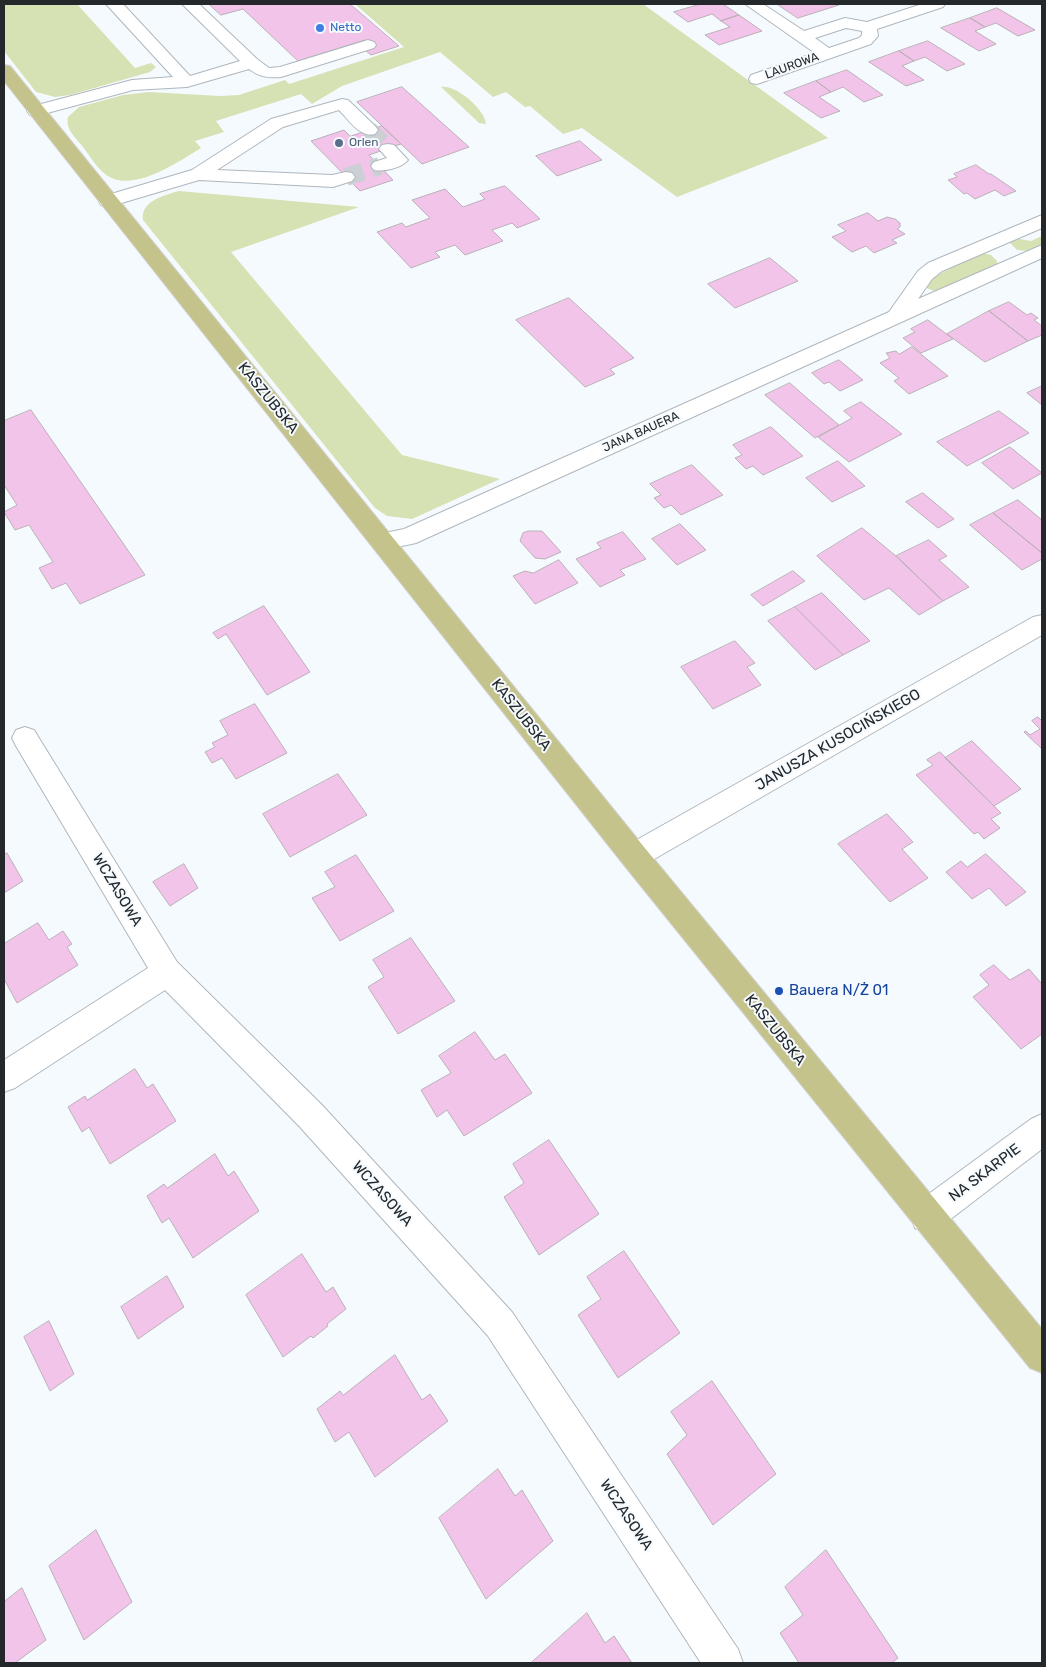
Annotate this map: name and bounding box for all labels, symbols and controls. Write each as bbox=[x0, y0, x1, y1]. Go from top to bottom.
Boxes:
place label: Netto bbox=[330, 21, 361, 35]
marker: Netto bbox=[314, 22, 326, 34]
street label: LAUROWA bbox=[763, 50, 821, 82]
place label: Orlen bbox=[349, 136, 379, 150]
marker: Orlen bbox=[333, 137, 345, 149]
street label: KASZUBSKA bbox=[234, 359, 302, 437]
street label: JANA BAUERA bbox=[601, 409, 681, 455]
street label: KASZUBSKA bbox=[487, 676, 555, 754]
street label: JANUSZA KUSOCIŃSKIEGO bbox=[752, 685, 924, 795]
street label: WCZASOWA bbox=[88, 850, 146, 930]
place label: Bauera N/Ż 01 bbox=[789, 982, 889, 1000]
marker: Bauera N/Ż 01 bbox=[773, 985, 785, 997]
street label: KASZUBSKA bbox=[741, 991, 809, 1069]
street label: NA SKARPIE bbox=[946, 1140, 1024, 1206]
street label: WCZASOWA bbox=[348, 1158, 416, 1230]
street label: WCZASOWA bbox=[596, 1476, 656, 1554]

